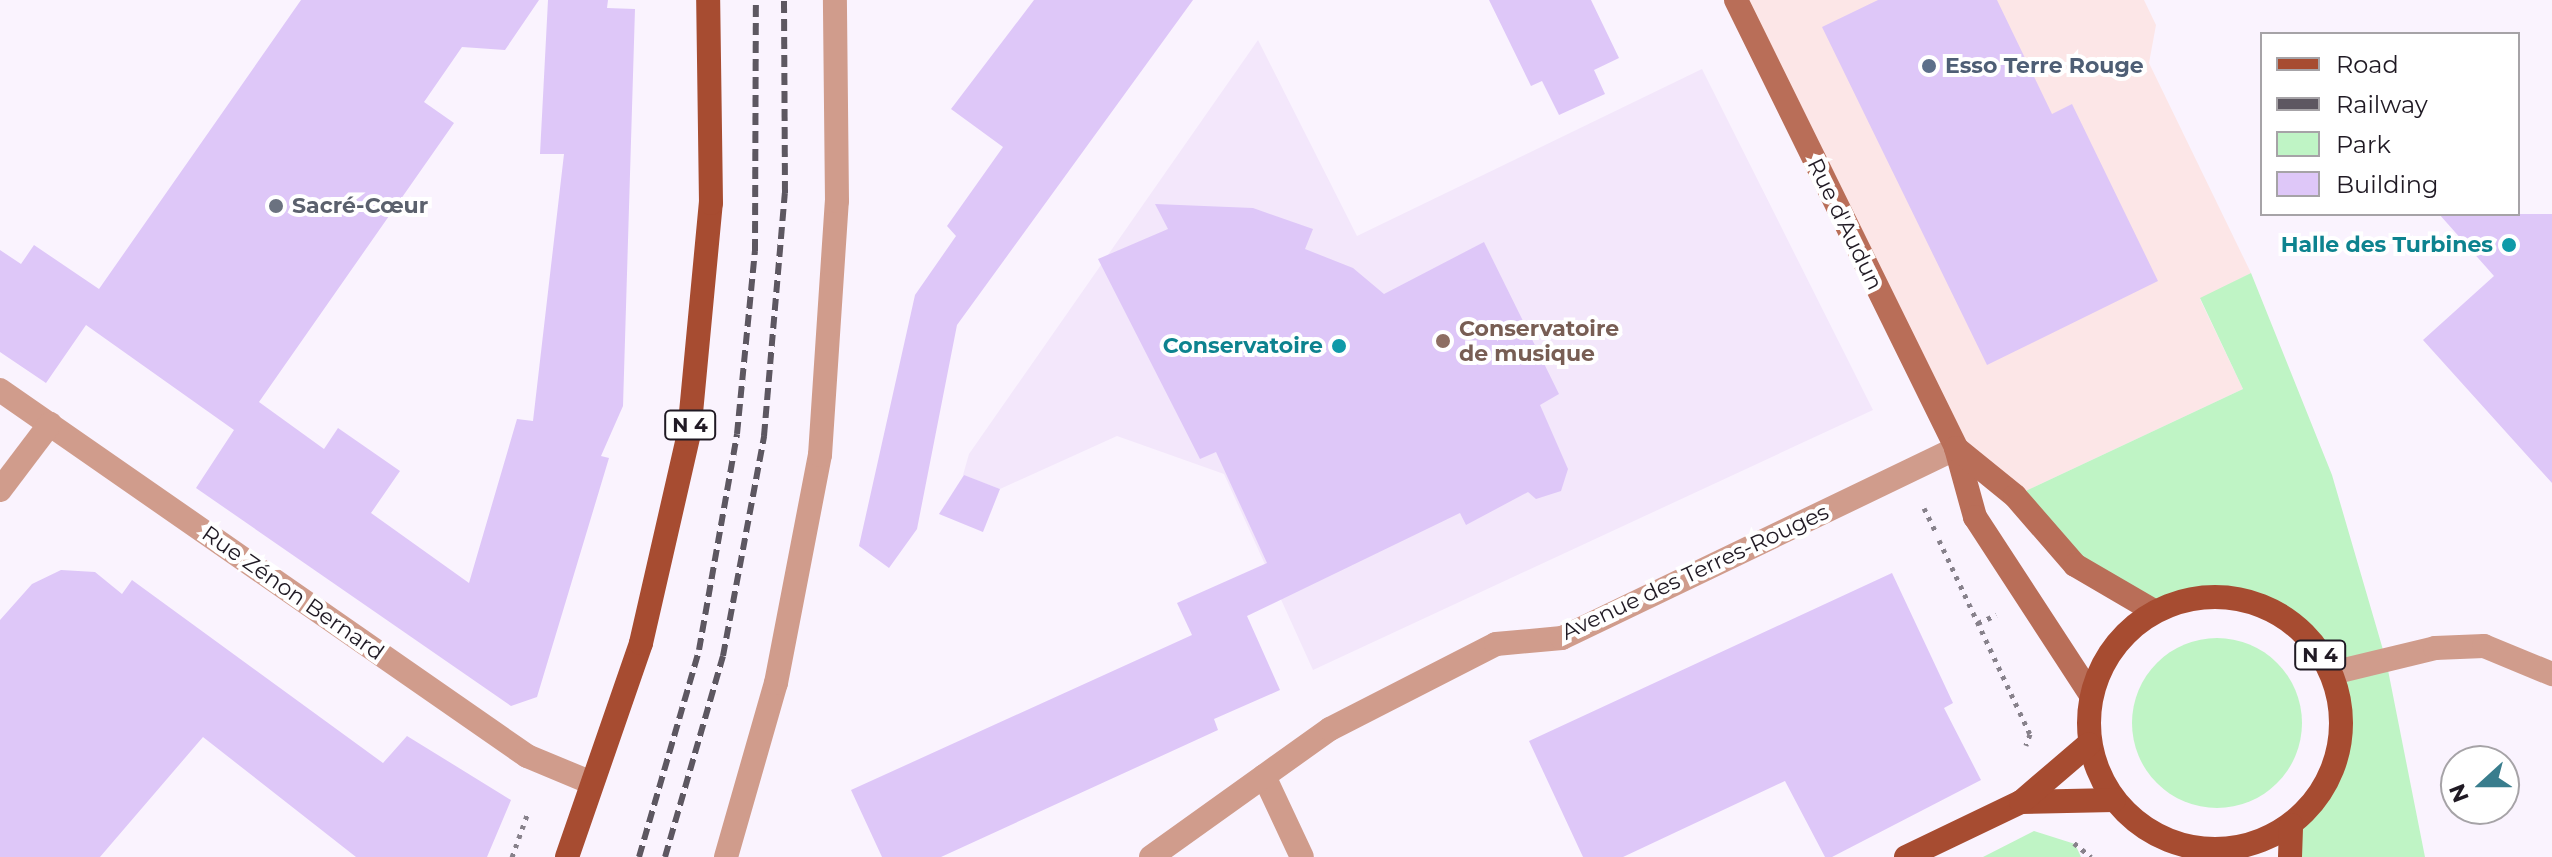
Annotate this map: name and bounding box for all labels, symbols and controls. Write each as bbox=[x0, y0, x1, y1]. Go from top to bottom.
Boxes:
legend bbox=[2260, 32, 2520, 216]
text: Road bbox=[2336, 50, 2399, 79]
place label: Esso Terre Rouge bbox=[1945, 53, 2144, 79]
marker: Esso Terre Rouge bbox=[1920, 57, 1938, 75]
text: Railway bbox=[2336, 90, 2428, 119]
text: Park bbox=[2336, 130, 2391, 159]
street label: Rue d'Audun bbox=[1802, 154, 1888, 294]
text: Building bbox=[2336, 170, 2439, 199]
place label: Sacré-Cœur bbox=[292, 193, 428, 219]
marker: Sacré-Cœur bbox=[267, 197, 285, 215]
place label: Halle des Turbines bbox=[2281, 232, 2493, 258]
marker: Halle des Turbines bbox=[2500, 236, 2518, 254]
place label: Conservatoire de musique bbox=[1459, 315, 1619, 366]
marker: Conservatoire de musique bbox=[1434, 332, 1452, 350]
place label: Conservatoire bbox=[1163, 333, 1323, 359]
marker: Conservatoire bbox=[1330, 337, 1348, 355]
road number: N 4 bbox=[664, 409, 716, 441]
street label: Avenue des Terres-Rouges bbox=[1557, 498, 1833, 646]
street label: Rue Zénon Bernard bbox=[197, 520, 389, 666]
road number: N 4 bbox=[2294, 639, 2346, 671]
north arrow bbox=[2440, 745, 2520, 825]
text: N bbox=[2443, 780, 2475, 806]

